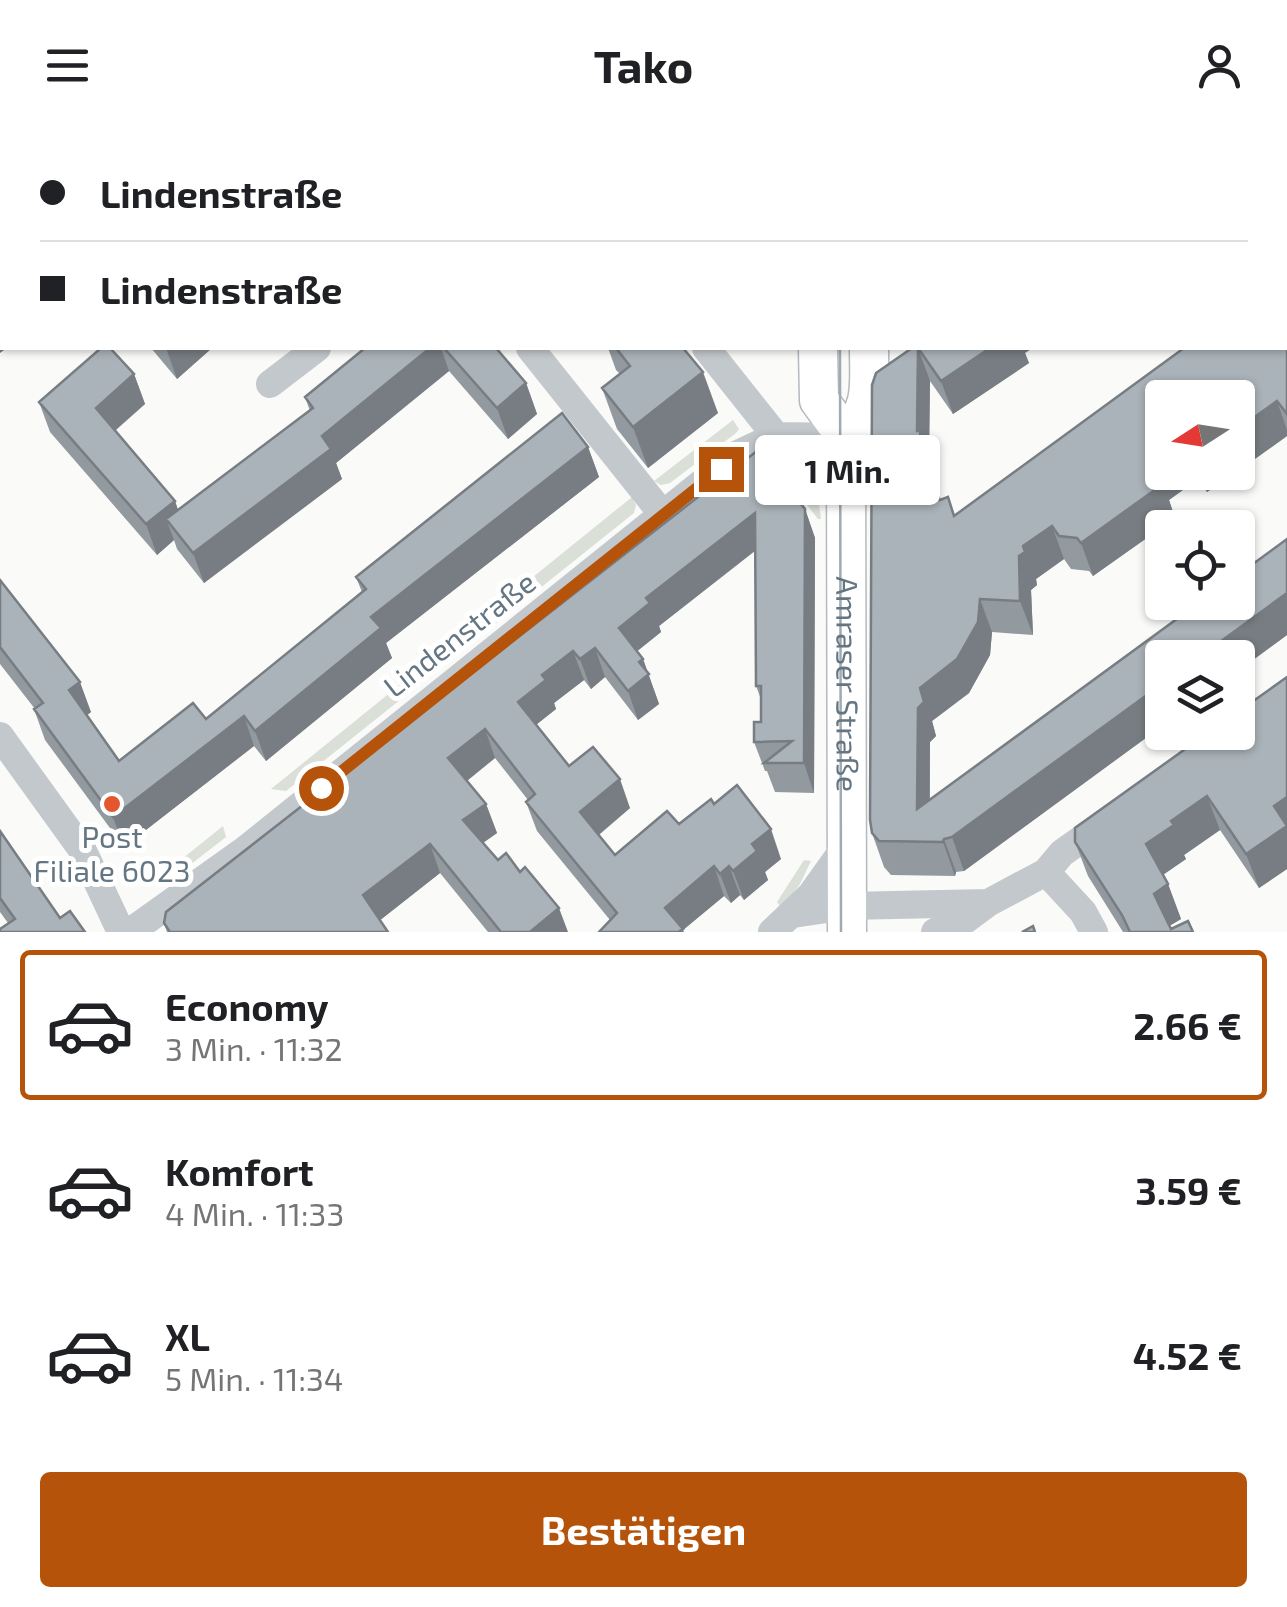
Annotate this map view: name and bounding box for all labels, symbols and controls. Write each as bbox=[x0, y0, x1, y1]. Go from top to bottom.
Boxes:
icon: menu bbox=[40, 38, 95, 93]
text: Tako bbox=[594, 38, 693, 92]
icon: person bbox=[1192, 38, 1247, 93]
text: Lindenstraße bbox=[100, 170, 342, 216]
text: Lindenstraße bbox=[100, 266, 342, 312]
north arrow bbox=[1145, 380, 1255, 490]
map controls bbox=[1145, 380, 1255, 750]
callout: 1 Min. bbox=[756, 434, 941, 504]
route end bbox=[699, 447, 744, 492]
text: 1 Min. bbox=[805, 451, 890, 489]
button: locate bbox=[1145, 510, 1255, 620]
street label: Lindenstraße bbox=[376, 563, 542, 704]
street label: Amraser Straße bbox=[830, 576, 867, 792]
button: layers bbox=[1145, 640, 1255, 750]
route start bbox=[299, 766, 344, 811]
marker: Post Filiale 6023 bbox=[101, 793, 123, 815]
place label: Post Filiale 6023 bbox=[34, 818, 190, 888]
icon: car bbox=[45, 980, 135, 1070]
text: Economy bbox=[165, 983, 329, 1029]
text: 2.66 € bbox=[1133, 1002, 1242, 1048]
text: 3 Min. · 11:32 bbox=[165, 1029, 342, 1067]
icon: car bbox=[45, 1145, 135, 1235]
text: Komfort bbox=[165, 1148, 314, 1194]
text: 3.59 € bbox=[1135, 1167, 1242, 1213]
text: 4 Min. · 11:33 bbox=[165, 1194, 344, 1232]
icon: car bbox=[45, 1310, 135, 1400]
text: XL bbox=[165, 1313, 210, 1359]
text: 4.52 € bbox=[1133, 1332, 1242, 1378]
text: 5 Min. · 11:34 bbox=[165, 1359, 344, 1397]
button: Bestätigen bbox=[40, 1472, 1247, 1587]

